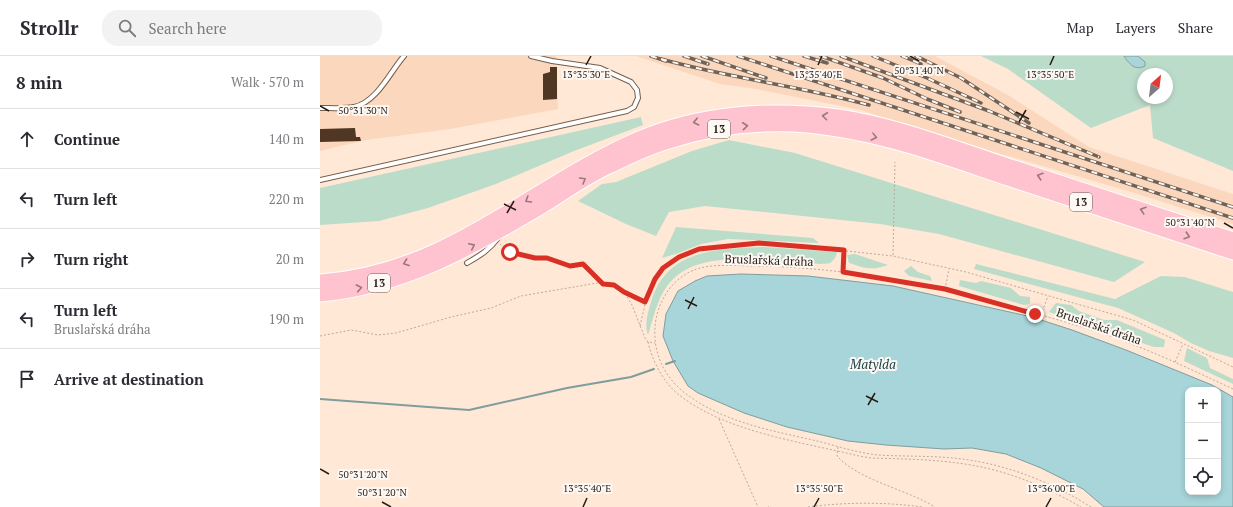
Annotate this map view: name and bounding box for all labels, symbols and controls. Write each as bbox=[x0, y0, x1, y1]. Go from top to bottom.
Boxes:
search box bbox=[102, 10, 382, 46]
text: Strollr bbox=[20, 15, 78, 40]
icon: search bbox=[116, 17, 138, 39]
text: Search here bbox=[148, 18, 226, 38]
text: Map bbox=[1067, 18, 1094, 37]
text: Layers bbox=[1116, 18, 1156, 37]
text: Share bbox=[1178, 18, 1213, 37]
text: 50°31'40"N bbox=[894, 64, 944, 77]
text: 13°35'30"E bbox=[562, 68, 610, 81]
text: 13°35'40"E bbox=[794, 68, 842, 81]
text: 13°35'50"E bbox=[1026, 68, 1074, 81]
north arrow bbox=[1137, 68, 1173, 104]
text: 8 min bbox=[16, 71, 63, 94]
text: Walk · 570 m bbox=[231, 73, 304, 91]
text: 50°31'30"N bbox=[338, 104, 388, 117]
one-way arrow bbox=[822, 112, 828, 121]
one-way arrow bbox=[693, 117, 699, 125]
road number: 13 bbox=[708, 120, 730, 138]
one-way arrow bbox=[742, 121, 748, 130]
icon: ahead bbox=[16, 128, 38, 150]
text: Continue bbox=[54, 129, 120, 149]
text: 140 m bbox=[269, 130, 304, 148]
one-way arrow bbox=[870, 132, 877, 140]
one-way arrow bbox=[1037, 173, 1044, 181]
one-way arrow bbox=[579, 178, 586, 185]
icon: left bbox=[16, 188, 38, 210]
text: Turn left bbox=[54, 189, 118, 209]
text: 220 m bbox=[269, 190, 304, 208]
road number: 13 bbox=[1070, 193, 1092, 211]
one-way arrow bbox=[525, 195, 532, 202]
one-way arrow bbox=[1139, 206, 1146, 215]
text: 50°31'40"N bbox=[1165, 216, 1215, 229]
one-way arrow bbox=[1183, 232, 1190, 240]
route start bbox=[501, 243, 519, 261]
one-way arrow bbox=[467, 244, 475, 251]
icon: right bbox=[16, 248, 38, 270]
text: Turn right bbox=[54, 249, 129, 269]
text: 20 m bbox=[276, 250, 304, 268]
street label: Bruslařská dráha bbox=[724, 251, 814, 269]
one-way arrow bbox=[402, 259, 409, 267]
road number: 13 bbox=[368, 274, 390, 292]
one-way arrow bbox=[355, 284, 362, 293]
text: Turn left bbox=[54, 300, 118, 320]
street label: Bruslařská dráha bbox=[1054, 304, 1144, 348]
route end bbox=[1026, 305, 1044, 323]
icon: left bbox=[16, 308, 38, 330]
text: 190 m bbox=[269, 310, 304, 328]
text: Bruslařská dráha bbox=[54, 320, 151, 338]
water label: Matylda bbox=[849, 355, 896, 373]
icon: arrive bbox=[16, 368, 38, 390]
text: Arrive at destination bbox=[54, 369, 204, 389]
map controls bbox=[1185, 387, 1221, 495]
button: + bbox=[1185, 387, 1221, 423]
button: − bbox=[1185, 423, 1221, 459]
button: locate bbox=[1185, 459, 1221, 495]
text: 50°31'20"N bbox=[338, 468, 388, 481]
text: 13°35'40"E bbox=[563, 482, 611, 495]
text: 13°35'50"E bbox=[795, 482, 843, 495]
text: 13°36'00"E bbox=[1027, 482, 1075, 495]
text: 50°31'20"N bbox=[357, 486, 407, 499]

